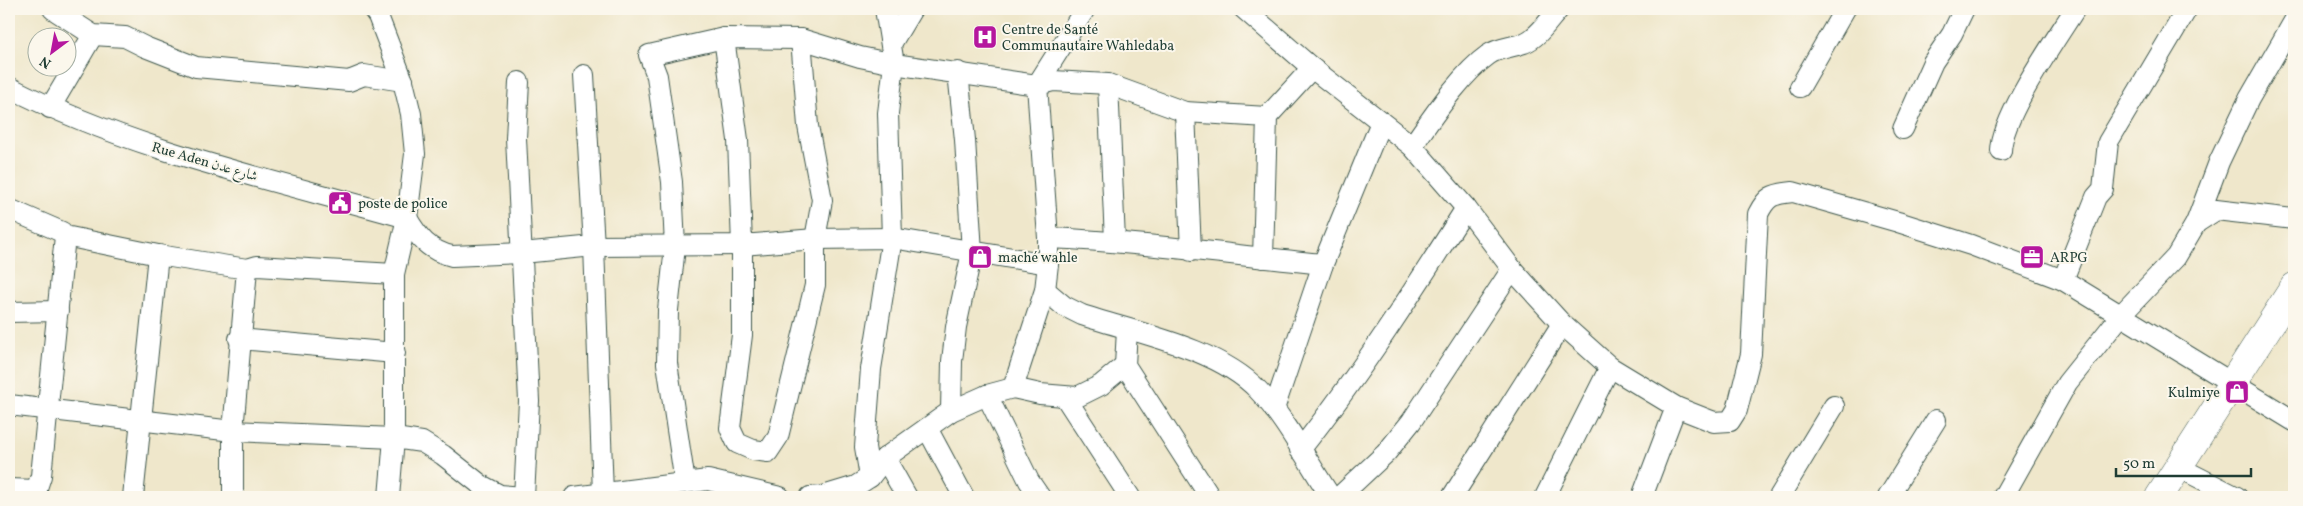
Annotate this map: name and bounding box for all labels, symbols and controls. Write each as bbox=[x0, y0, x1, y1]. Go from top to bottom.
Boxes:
place label: Centre de Santé Communautaire Wahledaba bbox=[1002, 21, 1174, 56]
hospital icon: Centre de Santé Communautaire Wahledaba bbox=[972, 24, 998, 50]
north arrow bbox=[28, 28, 78, 78]
text: N bbox=[37, 51, 55, 73]
street label: Rue Aden شارع عدن bbox=[149, 138, 260, 188]
public building icon: poste de police bbox=[327, 190, 353, 216]
place label: poste de police bbox=[358, 195, 448, 214]
shop icon: maché wahle bbox=[967, 244, 993, 270]
office icon: ARPG bbox=[2019, 244, 2045, 270]
place label: maché wahle bbox=[998, 249, 1078, 268]
place label: ARPG bbox=[2050, 249, 2088, 268]
shop icon: Kulmiye bbox=[2224, 379, 2250, 405]
place label: Kulmiye bbox=[2168, 384, 2220, 403]
scale bar bbox=[2116, 446, 2250, 478]
text: 50 m bbox=[2123, 454, 2155, 475]

